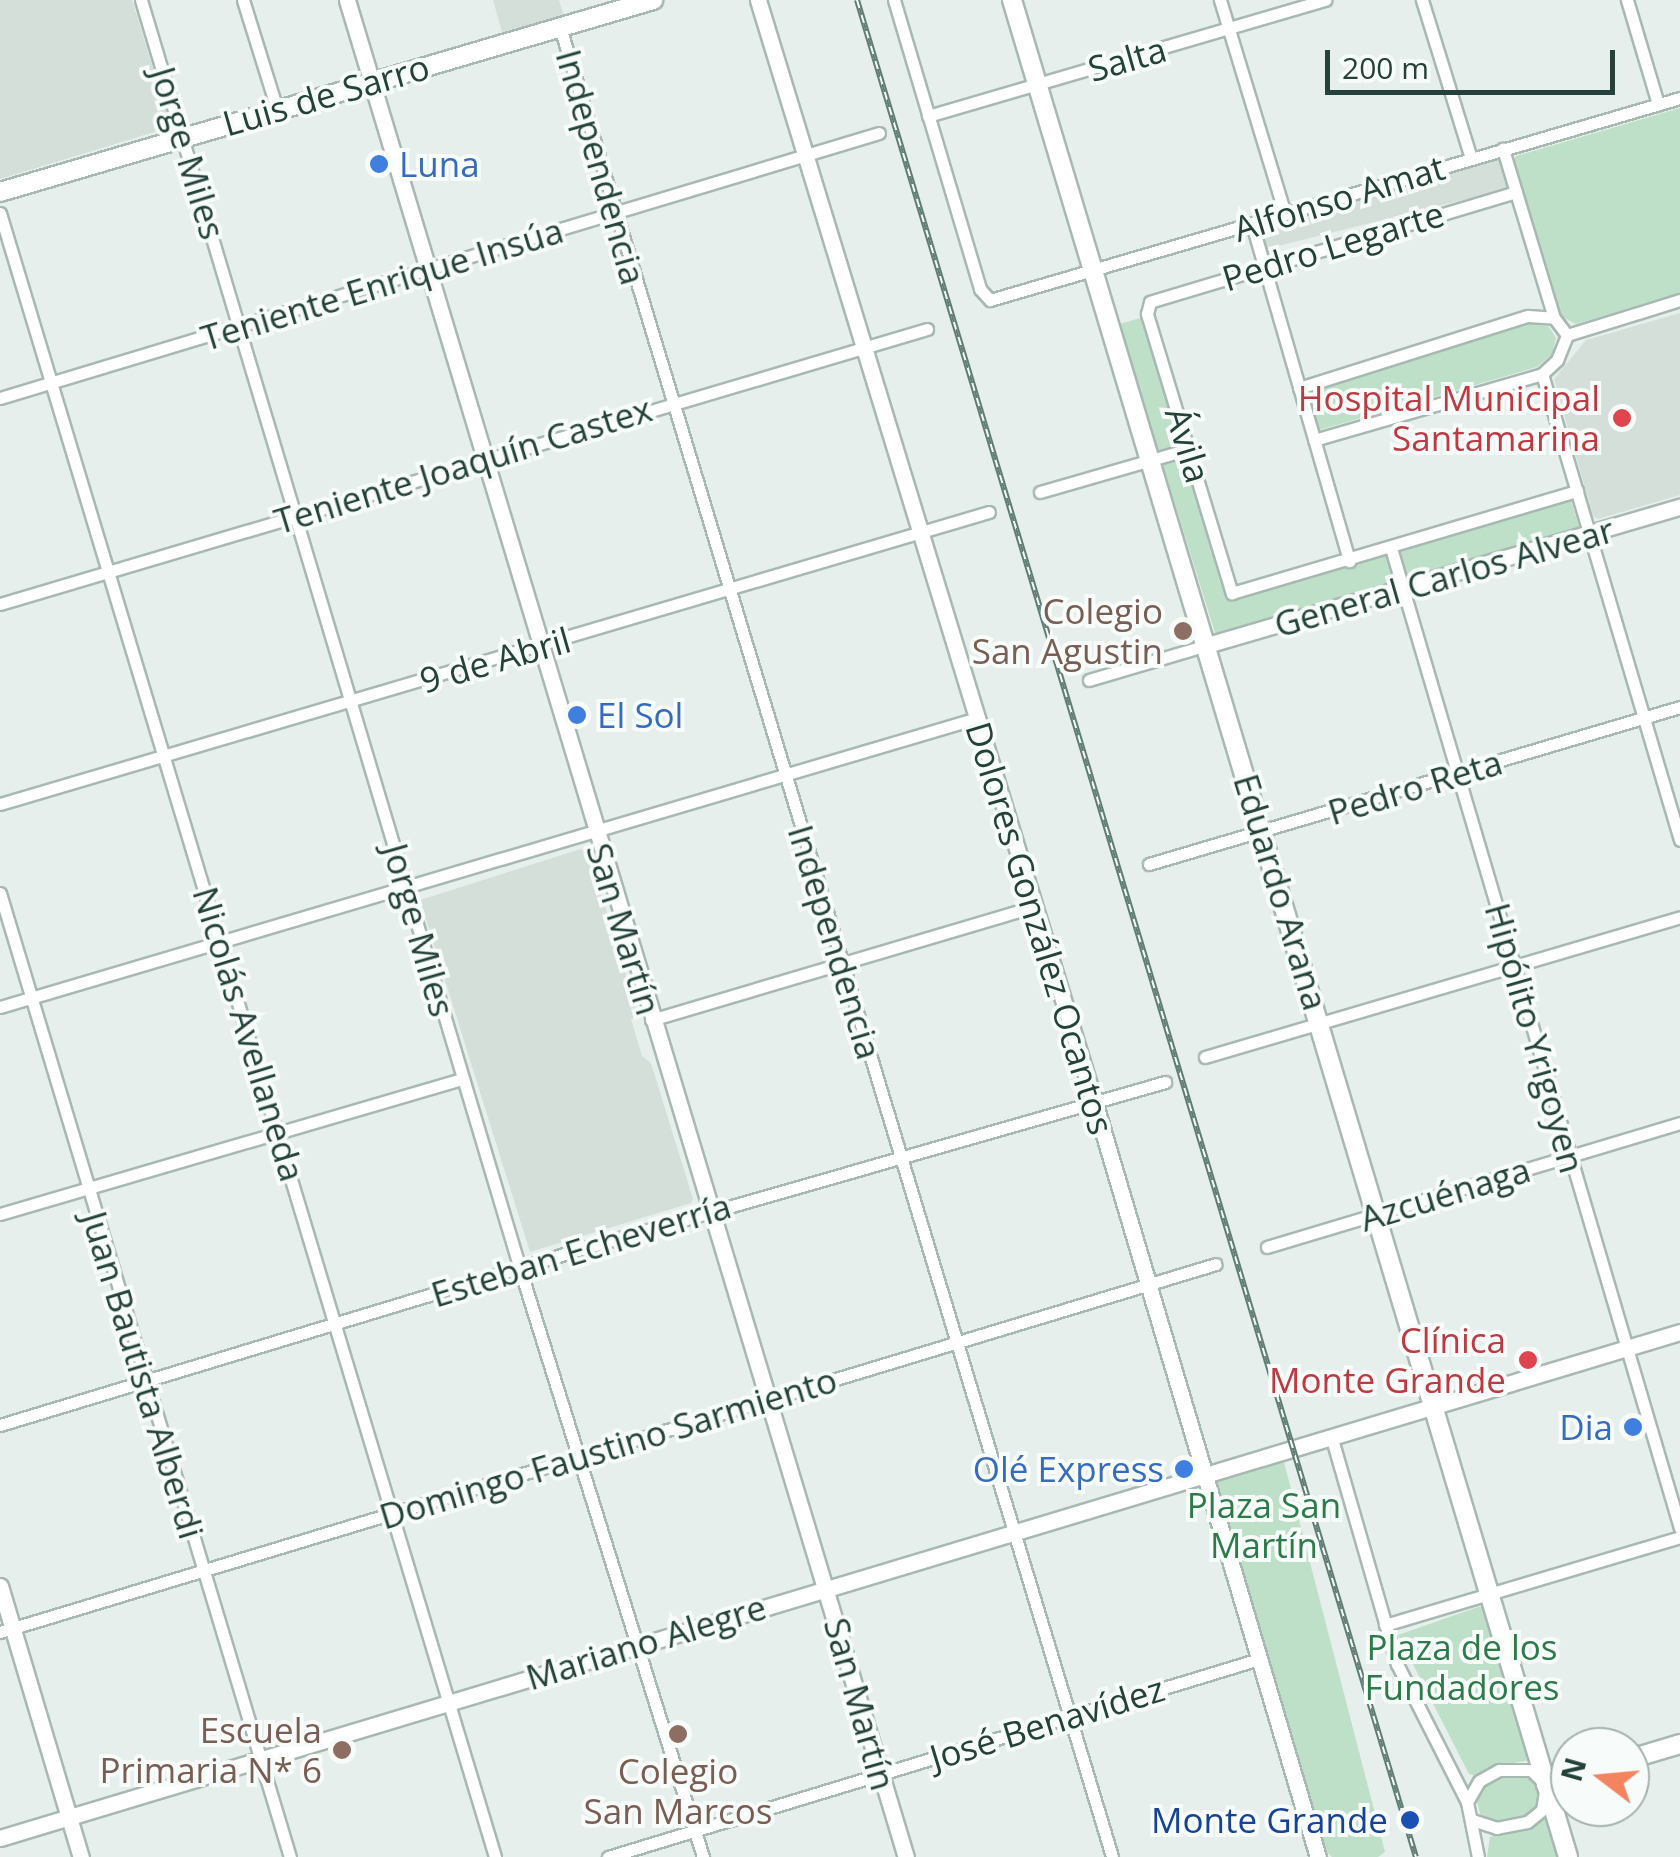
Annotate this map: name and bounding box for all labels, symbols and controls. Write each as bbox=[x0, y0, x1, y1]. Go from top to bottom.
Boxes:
street label: Salta bbox=[1083, 28, 1171, 90]
scale bar bbox=[1330, 30, 1620, 92]
street label: Luis de Sarro bbox=[218, 45, 434, 145]
street label: Independencia bbox=[547, 45, 655, 289]
text: 200 m bbox=[1342, 47, 1429, 88]
street label: Jorge Miles bbox=[142, 62, 234, 244]
place label: Luna bbox=[399, 143, 480, 185]
street label: Alfonso Amat bbox=[1228, 146, 1450, 250]
marker: Luna bbox=[368, 153, 390, 175]
street label: Pedro Legarte bbox=[1217, 192, 1449, 300]
street label: Teniente Enrique Insúa bbox=[196, 209, 568, 359]
place label: Hospital Municipal Santamarina bbox=[1298, 377, 1600, 459]
street label: Teniente Joaquín Castex bbox=[269, 388, 657, 542]
street label: Ávila bbox=[1157, 402, 1219, 488]
marker: Hospital Municipal Santamarina bbox=[1609, 405, 1635, 431]
street label: General Carlos Alvear bbox=[1269, 508, 1619, 646]
place label: Colegio San Agustin bbox=[972, 590, 1163, 672]
street label: 9 de Abril bbox=[415, 618, 575, 702]
marker: Colegio San Agustin bbox=[1172, 620, 1194, 642]
place label: El Sol bbox=[597, 694, 683, 736]
marker: El Sol bbox=[566, 704, 588, 726]
street label: Dolores González Ocantos bbox=[957, 717, 1123, 1139]
street label: Pedro Reta bbox=[1323, 741, 1507, 833]
street label: Eduardo Arana bbox=[1225, 769, 1337, 1015]
street label: Independencia bbox=[779, 820, 891, 1064]
street label: San Martín bbox=[578, 838, 670, 1020]
street label: Jorge Miles bbox=[374, 839, 464, 1021]
street label: Nicolás Avellaneda bbox=[184, 882, 314, 1186]
street label: Hipólito Yrigoyen bbox=[1476, 898, 1594, 1178]
street label: Azcuénaga bbox=[1355, 1148, 1535, 1240]
street label: Esteban Echeverría bbox=[426, 1184, 736, 1316]
street label: Juan Bautista Alberdi bbox=[73, 1206, 213, 1544]
place label: Clínica Monte Grande bbox=[1269, 1319, 1506, 1401]
marker: Clínica Monte Grande bbox=[1515, 1347, 1541, 1373]
street label: Domingo Faustino Sarmiento bbox=[374, 1358, 842, 1538]
place label: Dia bbox=[1559, 1406, 1613, 1448]
marker: Dia bbox=[1622, 1416, 1644, 1438]
place label: Olé Express bbox=[973, 1448, 1164, 1490]
marker: Olé Express bbox=[1173, 1458, 1195, 1480]
park label: Plaza San Martín bbox=[1187, 1484, 1341, 1566]
street label: Mariano Alegre bbox=[521, 1586, 771, 1698]
street label: San Martín bbox=[815, 1613, 905, 1795]
park label: Plaza de los Fundadores bbox=[1365, 1626, 1559, 1708]
street label: José Benavídez bbox=[925, 1667, 1169, 1779]
place label: Escuela Primaria N* 6 bbox=[100, 1709, 322, 1791]
marker: Colegio San Marcos bbox=[667, 1723, 689, 1745]
north arrow bbox=[1550, 1727, 1650, 1827]
marker: Escuela Primaria N* 6 bbox=[331, 1739, 353, 1761]
place label: Colegio San Marcos bbox=[584, 1750, 772, 1832]
text: N bbox=[1552, 1753, 1594, 1785]
place label: Monte Grande bbox=[1151, 1799, 1388, 1841]
marker: Monte Grande bbox=[1397, 1807, 1423, 1833]

